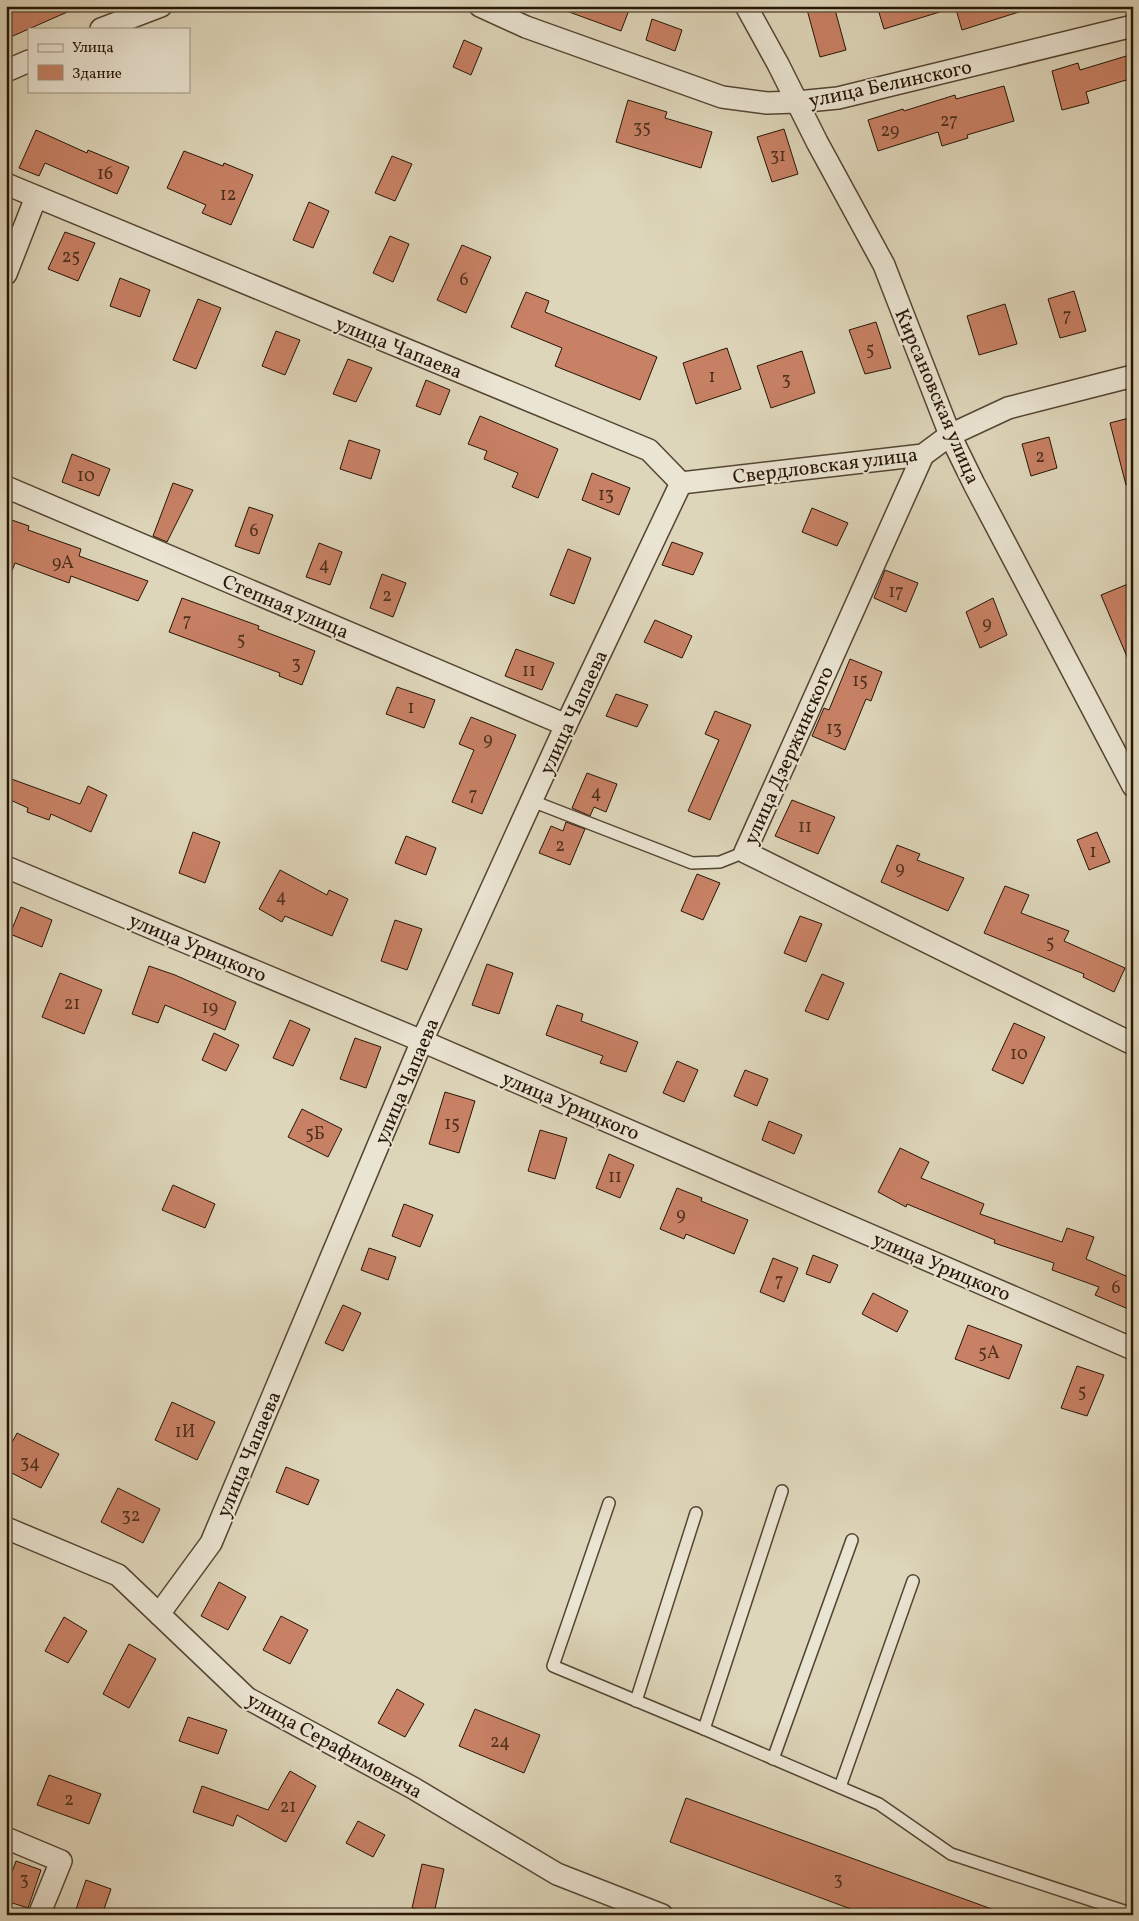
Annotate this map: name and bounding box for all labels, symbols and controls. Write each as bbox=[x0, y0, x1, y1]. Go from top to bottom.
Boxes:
legend bbox=[28, 28, 190, 92]
text: Улица bbox=[72, 38, 114, 59]
street label: улица Белинского bbox=[806, 54, 974, 116]
text: Здание bbox=[72, 64, 122, 85]
house number: 27 bbox=[940, 109, 958, 134]
house number: 35 bbox=[633, 116, 651, 141]
house number: 29 bbox=[881, 119, 899, 144]
house number: 31 bbox=[770, 144, 786, 169]
house number: 16 bbox=[97, 162, 113, 187]
house number: 12 bbox=[220, 183, 236, 208]
house number: 25 bbox=[62, 245, 80, 270]
house number: 6 bbox=[459, 268, 469, 293]
house number: 7 bbox=[1063, 304, 1071, 329]
street label: Кирсановская улица bbox=[887, 305, 986, 489]
street label: улица Чапаева bbox=[331, 311, 466, 387]
house number: 5 bbox=[866, 338, 874, 363]
house number: 1 bbox=[709, 365, 715, 390]
house number: 3 bbox=[781, 368, 791, 393]
street label: Свердловская улица bbox=[731, 442, 919, 492]
house number: 2 bbox=[1035, 445, 1045, 470]
house number: 10 bbox=[77, 464, 95, 489]
house number: 13 bbox=[598, 483, 614, 508]
house number: 6 bbox=[249, 519, 259, 544]
house number: 9А bbox=[52, 551, 74, 576]
house number: 4 bbox=[319, 553, 329, 578]
street label: Степная улица bbox=[218, 569, 353, 647]
house number: 17 bbox=[888, 580, 904, 605]
house number: 2 bbox=[382, 584, 392, 609]
house number: 7 bbox=[183, 609, 191, 634]
house number: 9 bbox=[982, 612, 992, 637]
house number: 5 bbox=[237, 628, 245, 653]
street label: улица Чапаева bbox=[534, 646, 616, 780]
house number: 3 bbox=[291, 652, 301, 677]
house number: 11 bbox=[522, 659, 536, 684]
street label: улица Дзержинского bbox=[738, 662, 842, 850]
house number: 15 bbox=[852, 669, 868, 694]
house number: 1 bbox=[408, 696, 414, 721]
house number: 13 bbox=[826, 717, 842, 742]
house number: 9 bbox=[483, 728, 493, 753]
house number: 4 bbox=[591, 781, 601, 806]
house number: 7 bbox=[469, 783, 477, 808]
house number: 11 bbox=[798, 815, 812, 840]
house number: 2 bbox=[555, 834, 565, 859]
house number: 1 bbox=[1090, 840, 1096, 865]
house number: 9 bbox=[895, 857, 905, 882]
house number: 4 bbox=[276, 885, 286, 910]
street label: улица Урицкого bbox=[124, 907, 271, 991]
house number: 5 bbox=[1046, 931, 1054, 956]
house number: 21 bbox=[64, 992, 80, 1017]
house number: 19 bbox=[202, 996, 218, 1021]
street label: улица Чапаева bbox=[369, 1014, 447, 1149]
house number: 10 bbox=[1010, 1042, 1028, 1067]
street label: улица Урицкого bbox=[497, 1065, 644, 1149]
house number: 15 bbox=[444, 1112, 460, 1137]
house number: 5Б bbox=[305, 1122, 325, 1147]
house number: 11 bbox=[608, 1165, 622, 1190]
house number: 9 bbox=[676, 1203, 686, 1228]
street label: улица Урицкого bbox=[868, 1226, 1015, 1310]
house number: 7 bbox=[775, 1269, 783, 1294]
house number: 6 bbox=[1111, 1276, 1121, 1301]
house number: 5А bbox=[978, 1341, 1000, 1366]
house number: 5 bbox=[1078, 1380, 1086, 1405]
street label: улица Чапаева bbox=[211, 1387, 289, 1522]
house number: 1И bbox=[175, 1420, 195, 1445]
house number: 34 bbox=[20, 1451, 40, 1476]
house number: 32 bbox=[122, 1504, 140, 1529]
street label: улица Серафимовича bbox=[241, 1687, 427, 1807]
house number: 24 bbox=[490, 1730, 510, 1755]
house number: 2 bbox=[64, 1788, 74, 1813]
house number: 21 bbox=[280, 1795, 296, 1820]
house number: 3 bbox=[19, 1868, 29, 1893]
house number: 3 bbox=[833, 1868, 843, 1893]

